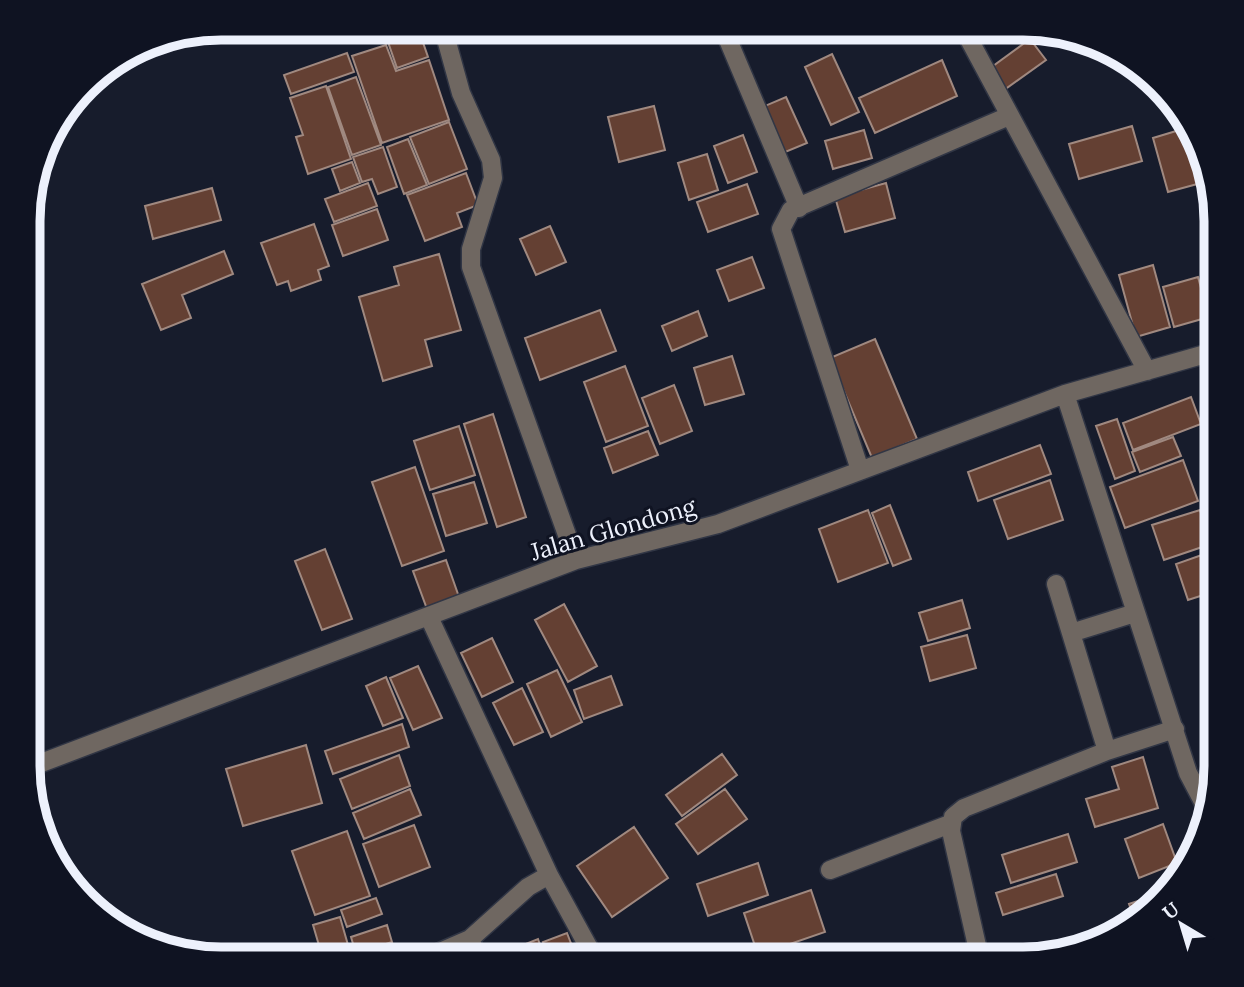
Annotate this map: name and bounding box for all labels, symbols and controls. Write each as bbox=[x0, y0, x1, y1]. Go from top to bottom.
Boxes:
street label: Jalan Glondong bbox=[526, 490, 700, 568]
north arrow bbox=[1146, 889, 1216, 959]
text: U bbox=[1157, 897, 1184, 925]

